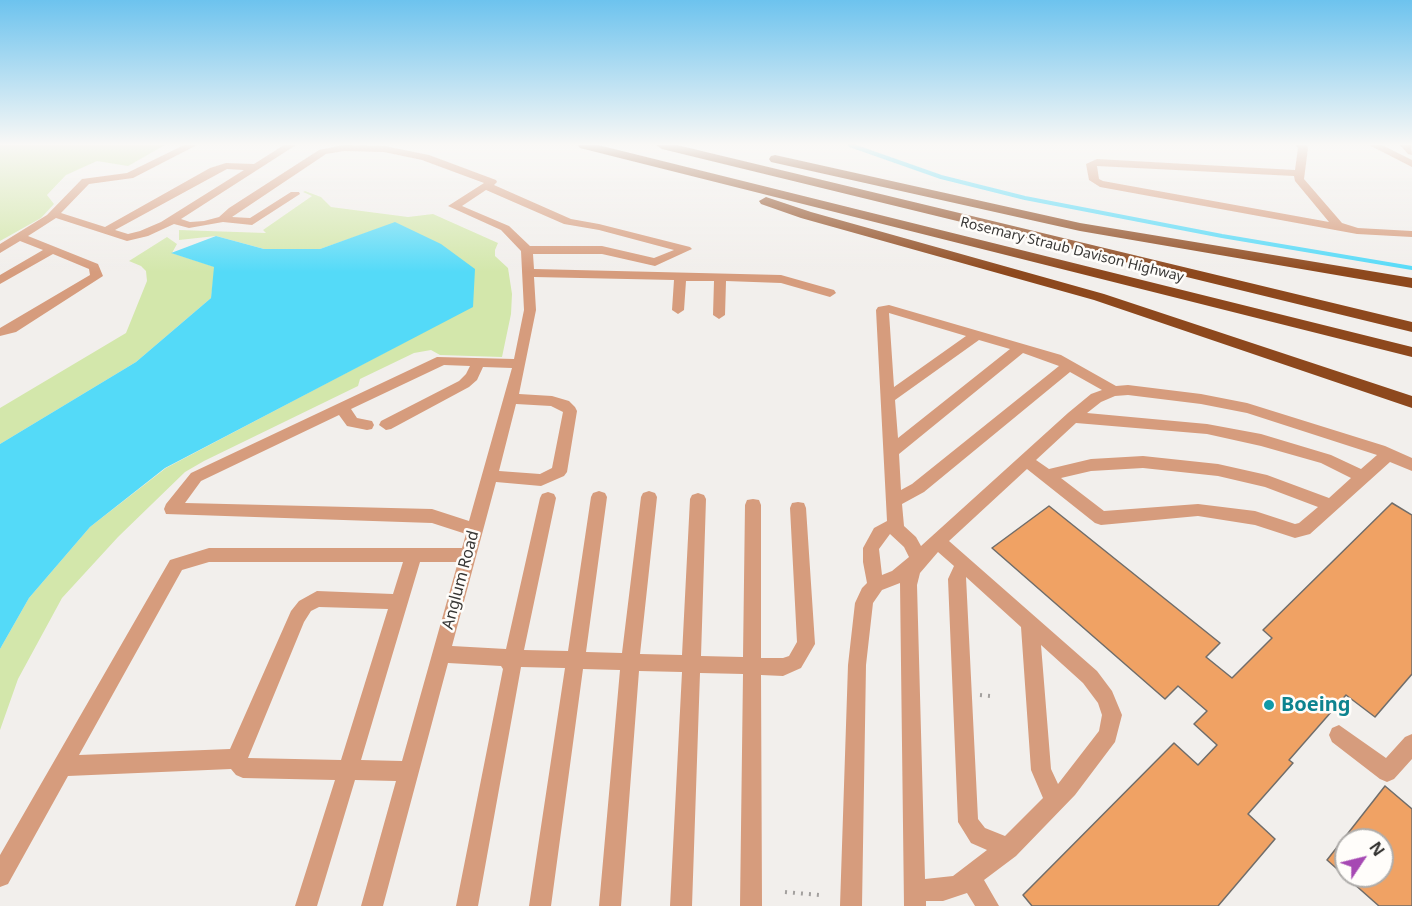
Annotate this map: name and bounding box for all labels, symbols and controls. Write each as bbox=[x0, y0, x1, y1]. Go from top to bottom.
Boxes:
street label: Rosemary Straub Davison Highway bbox=[958, 214, 1186, 286]
street label: Anglum Road bbox=[439, 528, 483, 632]
place label: Boeing bbox=[1281, 693, 1350, 717]
marker: Boeing bbox=[1262, 698, 1276, 712]
north arrow bbox=[1334, 828, 1394, 888]
text: N bbox=[1364, 837, 1390, 860]

